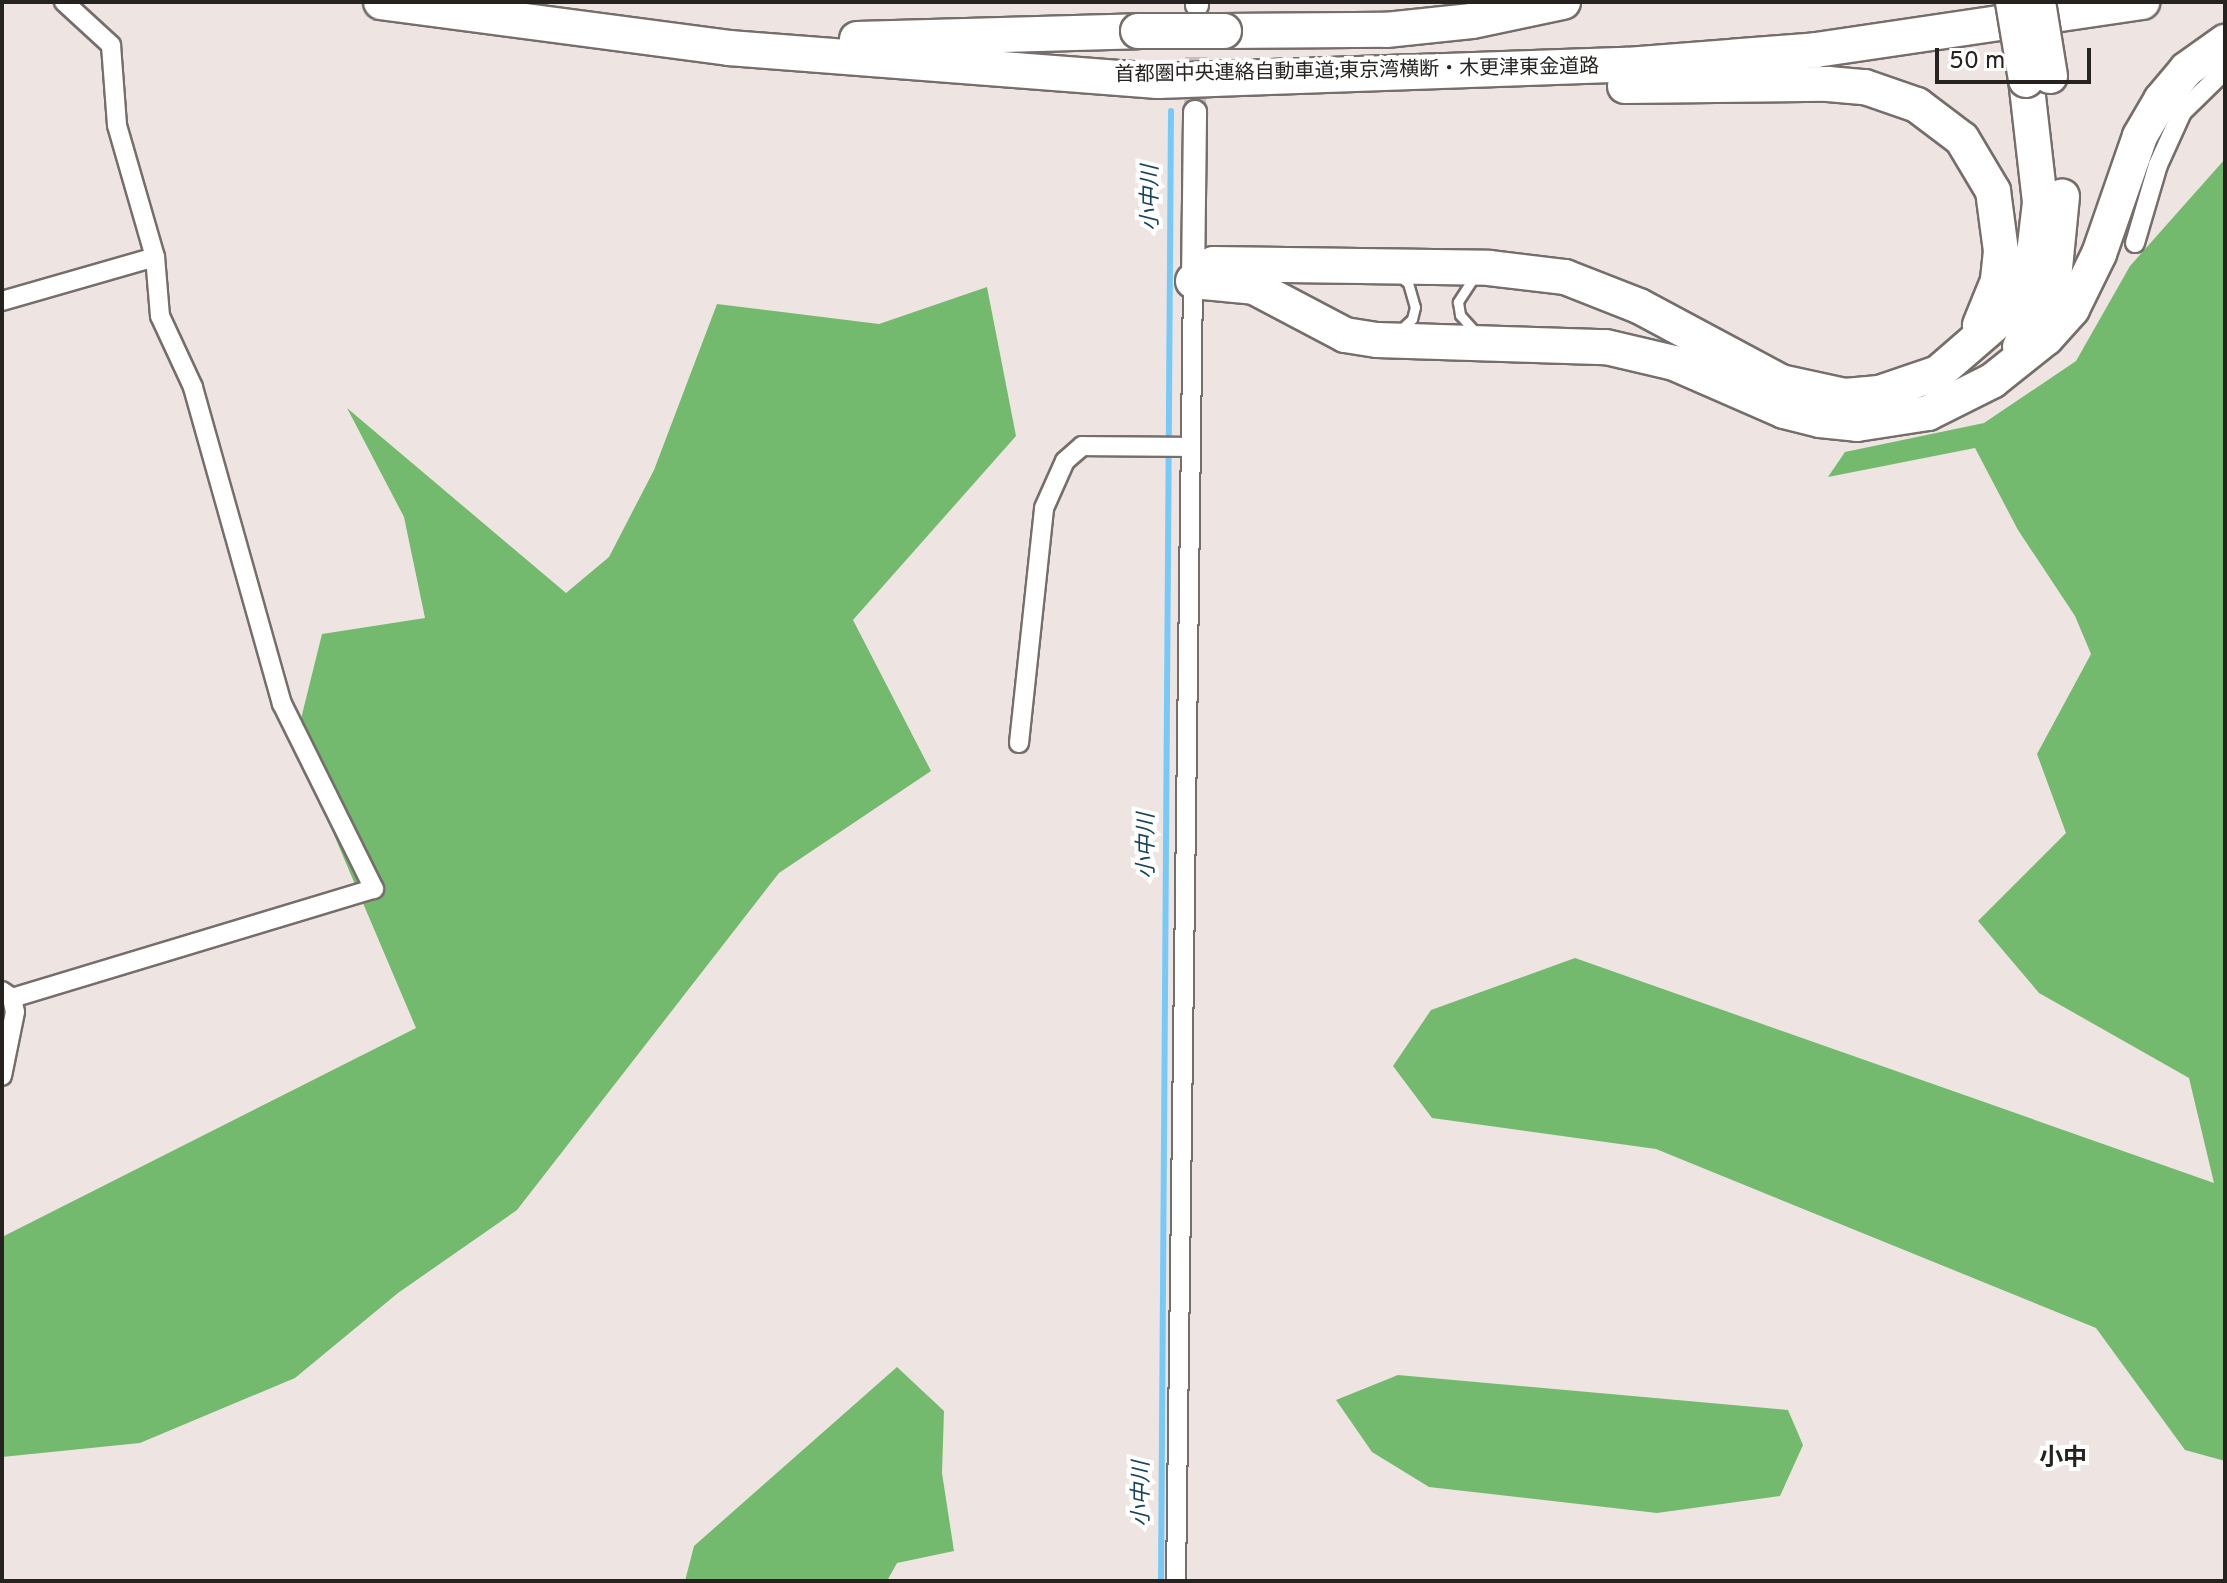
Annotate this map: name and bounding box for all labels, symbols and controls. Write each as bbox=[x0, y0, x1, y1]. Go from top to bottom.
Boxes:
scale bar bbox=[1939, 32, 2095, 82]
text: 50 m bbox=[1949, 47, 2005, 77]
street label: 首都圏中央連絡自動車道;東京湾横断・木更津東金道路 bbox=[1115, 56, 1599, 88]
water label: 小中川 bbox=[1139, 165, 1165, 231]
water label: 小中川 bbox=[1135, 813, 1161, 879]
district label: 小中 bbox=[2039, 1446, 2087, 1474]
water label: 小中川 bbox=[1130, 1461, 1156, 1527]

